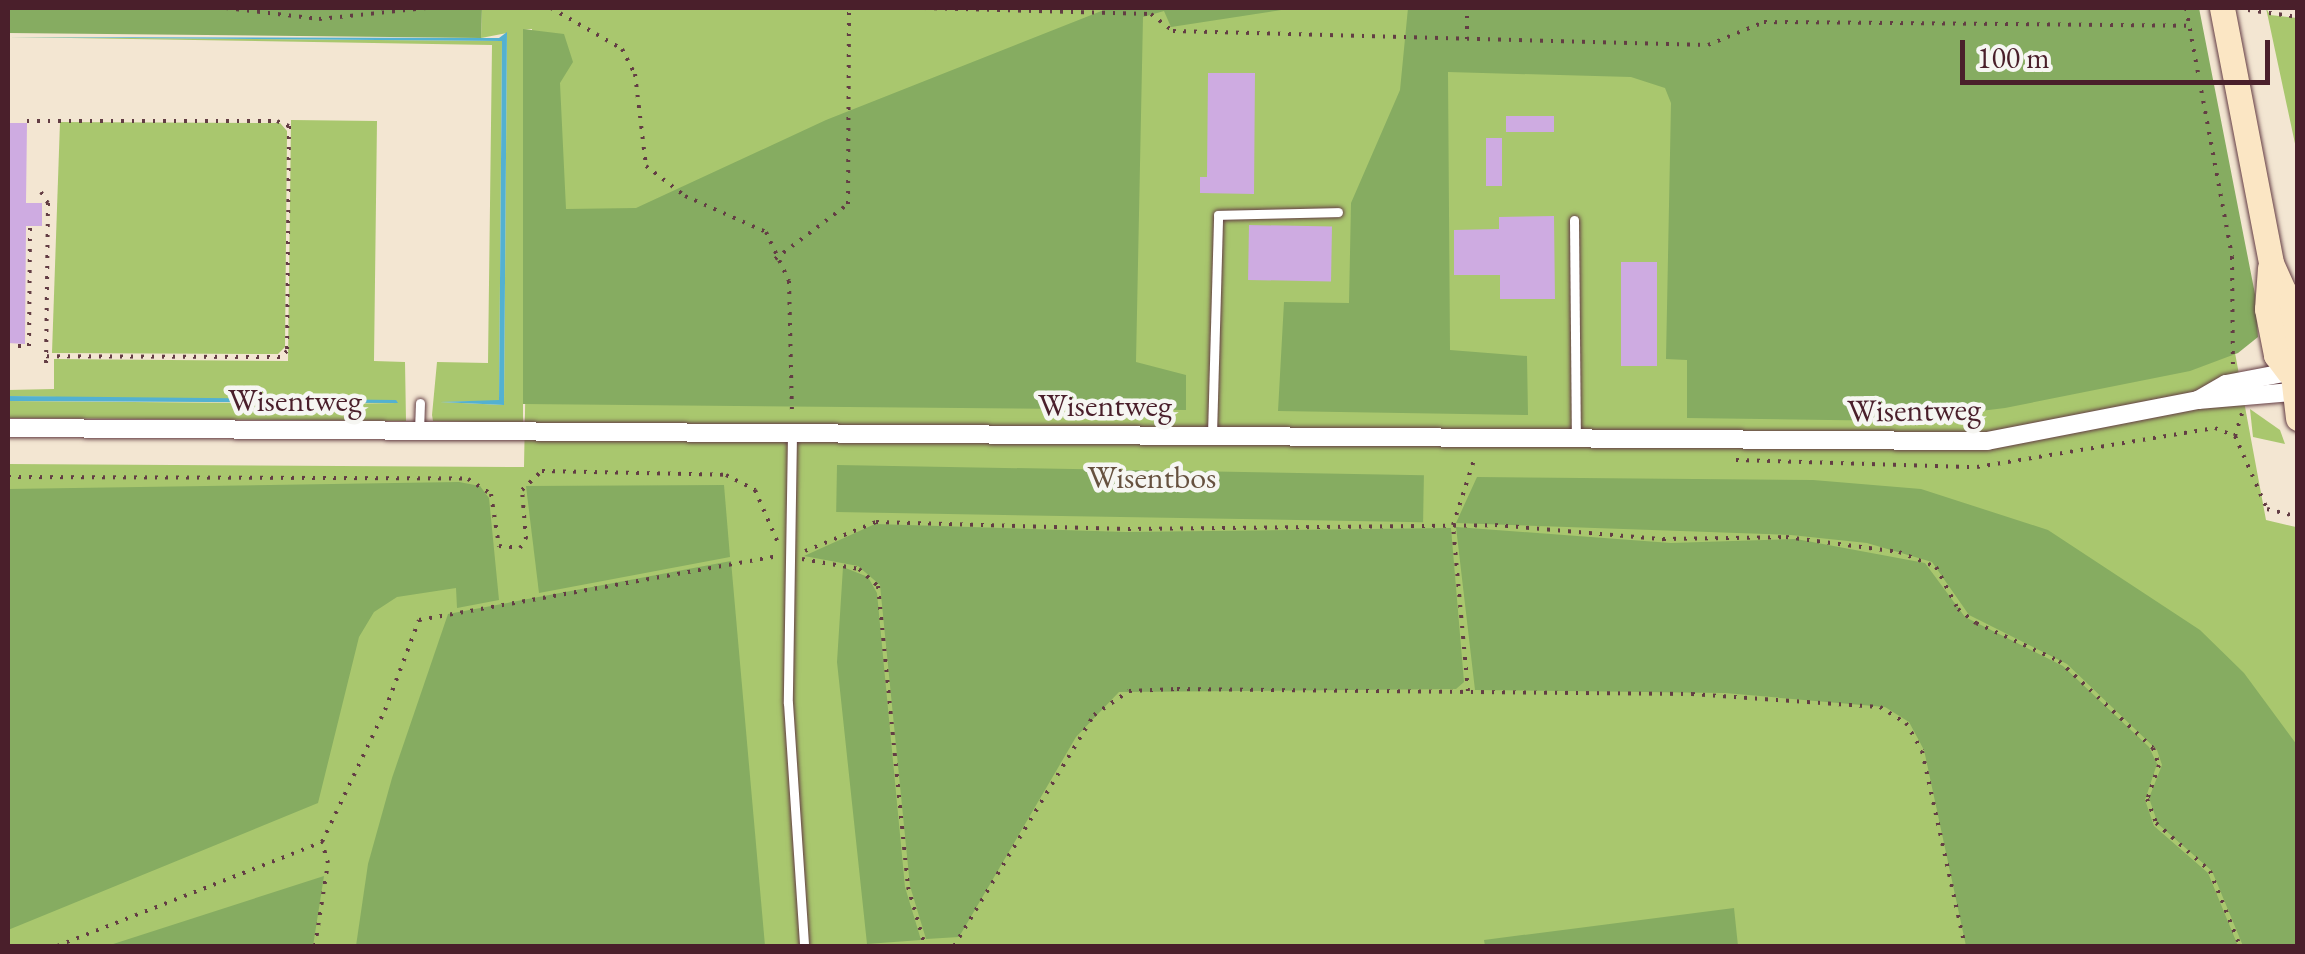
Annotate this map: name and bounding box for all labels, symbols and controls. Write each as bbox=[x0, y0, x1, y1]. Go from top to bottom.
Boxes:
scale bar bbox=[1965, 20, 2275, 82]
text: 100 m bbox=[1977, 38, 2050, 77]
street label: Wisentweg bbox=[228, 381, 362, 419]
street label: Wisentweg bbox=[1038, 386, 1172, 424]
street label: Wisentweg bbox=[1847, 390, 1981, 430]
park label: Wisentbos bbox=[1088, 458, 1216, 496]

